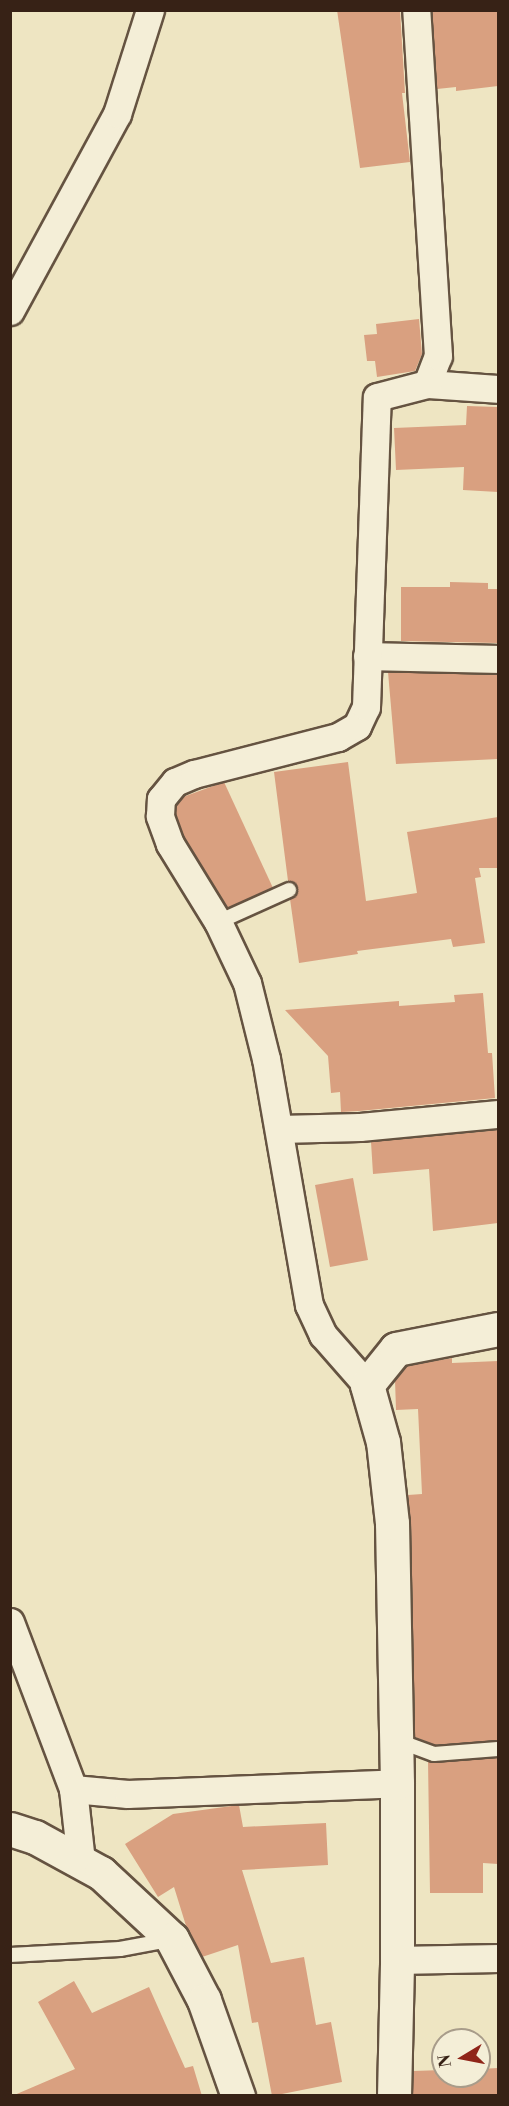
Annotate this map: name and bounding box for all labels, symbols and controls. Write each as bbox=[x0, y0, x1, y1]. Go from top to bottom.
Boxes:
north arrow bbox=[431, 2028, 491, 2088]
text: N bbox=[434, 2053, 456, 2069]

